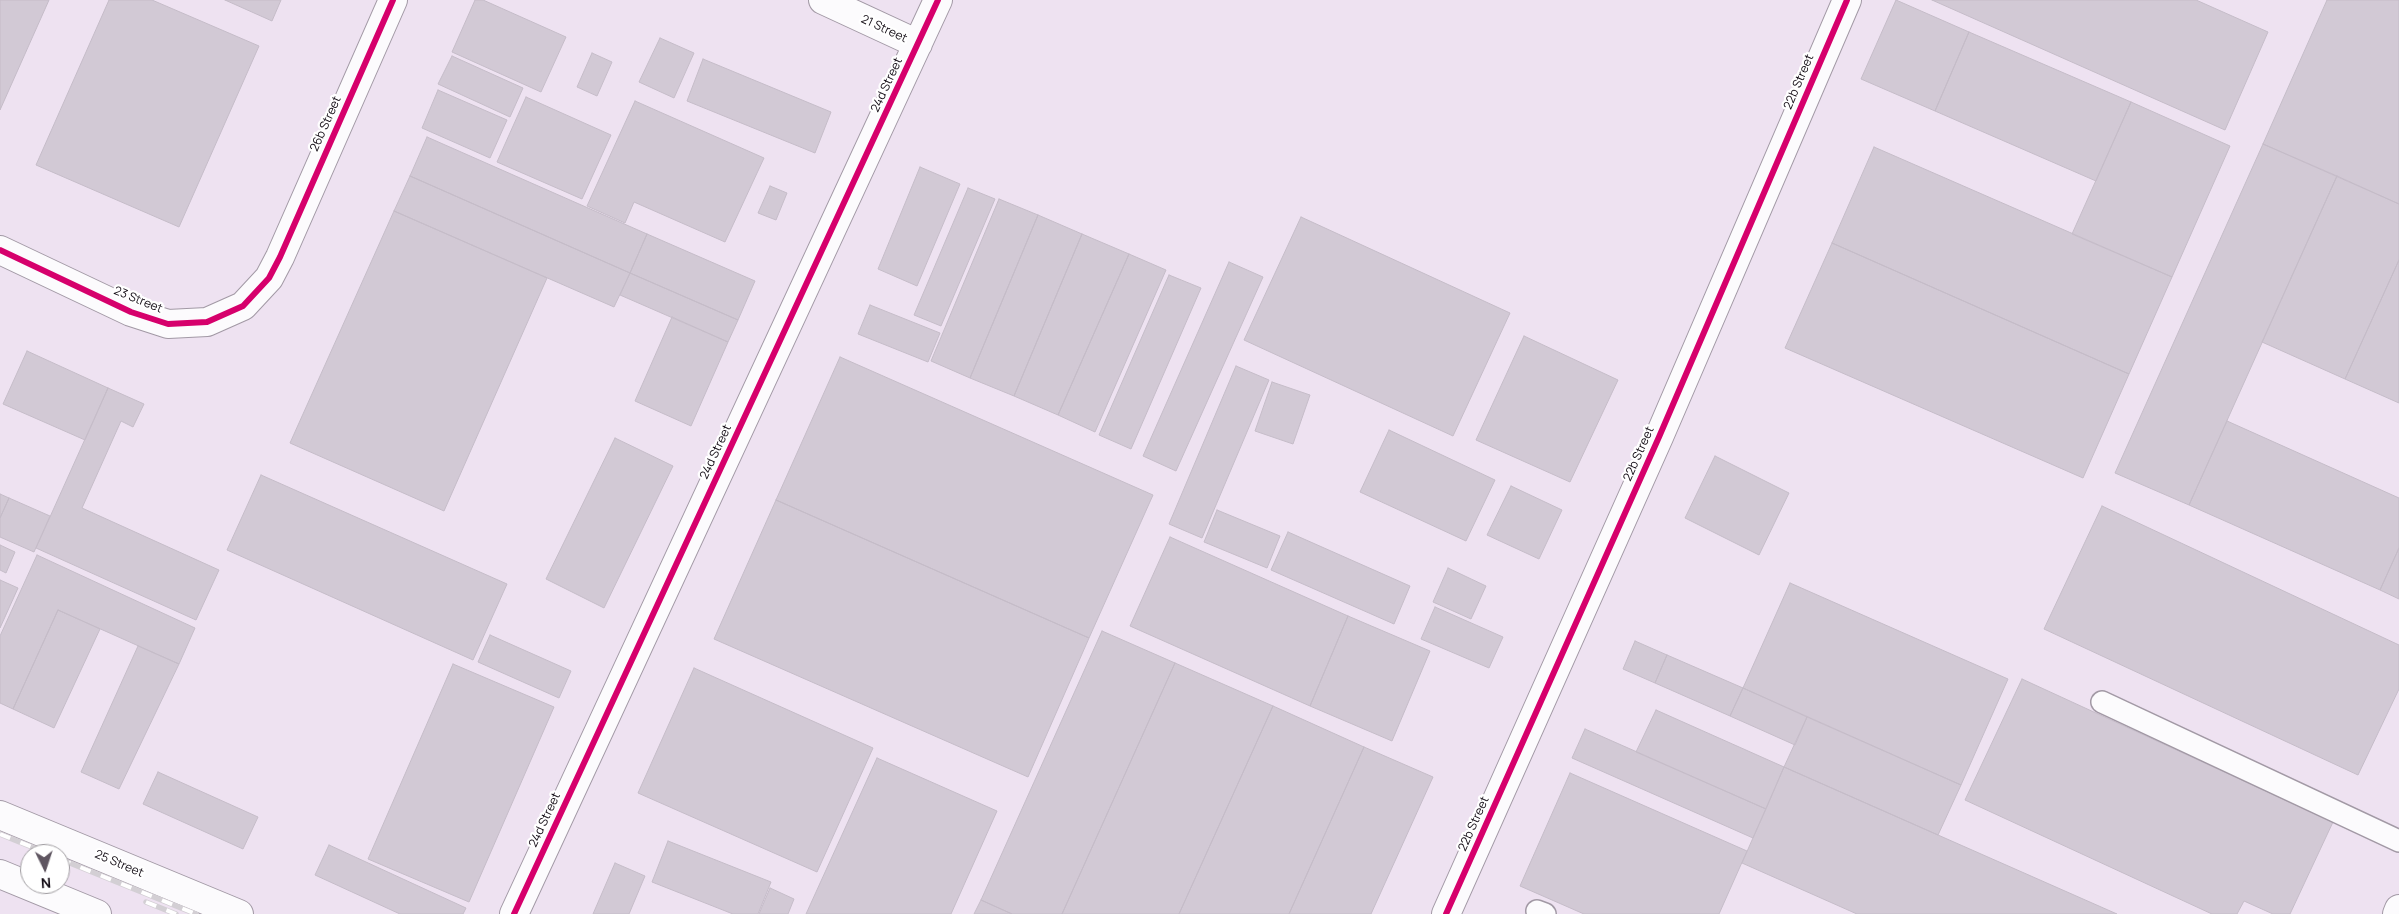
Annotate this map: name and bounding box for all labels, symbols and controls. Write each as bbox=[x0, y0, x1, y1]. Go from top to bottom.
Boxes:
street label: 21 Street bbox=[859, 12, 909, 46]
street label: 22b Street bbox=[1781, 52, 1817, 112]
street label: 24d Street bbox=[868, 55, 906, 115]
street label: 26b Street bbox=[307, 94, 345, 154]
street label: 23 Street bbox=[112, 284, 164, 316]
street label: 24d Street bbox=[697, 422, 735, 482]
street label: 22b Street bbox=[1621, 424, 1657, 484]
street label: 24d Street bbox=[526, 790, 564, 850]
street label: 22b Street bbox=[1456, 794, 1492, 854]
north arrow bbox=[20, 844, 70, 894]
street label: 25 Street bbox=[93, 847, 145, 881]
text: N bbox=[40, 874, 52, 893]

